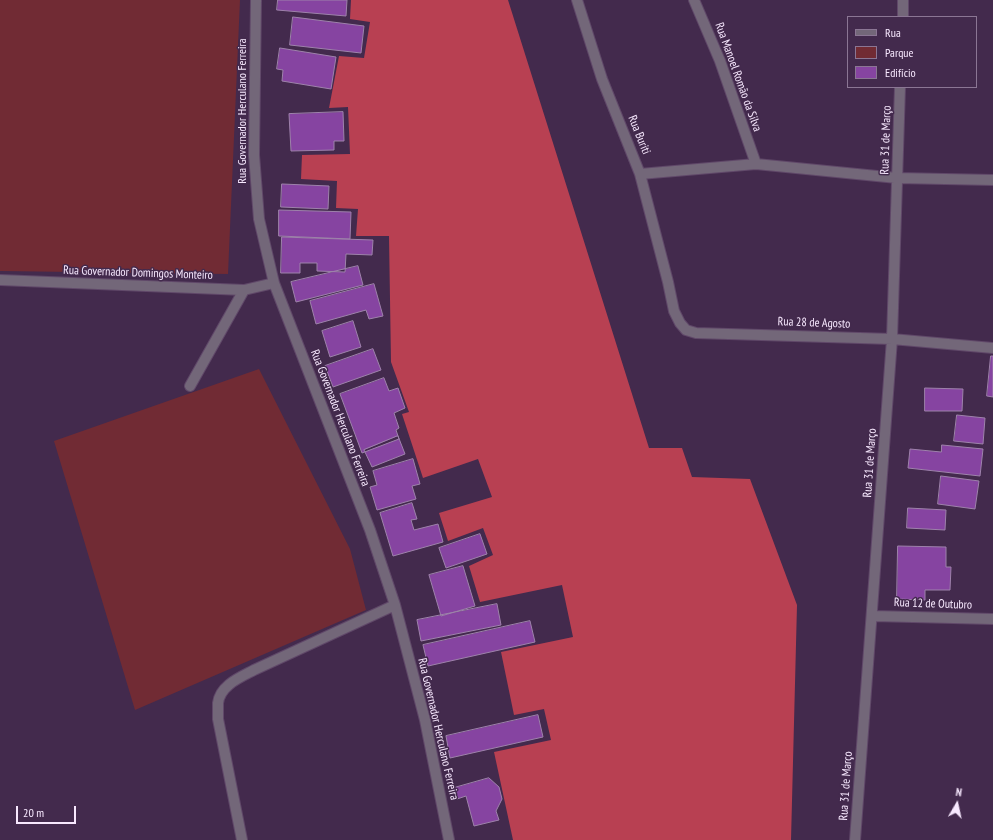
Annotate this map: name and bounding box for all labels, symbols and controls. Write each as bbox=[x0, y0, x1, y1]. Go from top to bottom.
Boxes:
legend bbox=[847, 16, 977, 88]
street label: Rua Manoel Romão da Silva bbox=[712, 21, 764, 133]
text: Rua bbox=[885, 25, 901, 40]
street label: Rua Governador Herculano Ferreira bbox=[236, 38, 250, 184]
text: Parque bbox=[885, 45, 914, 60]
text: Edifício bbox=[885, 65, 916, 80]
street label: Rua 31 de Março bbox=[878, 105, 894, 175]
street label: Rua Buriti bbox=[625, 113, 653, 157]
street label: Rua Governador Domingos Monteiro bbox=[63, 263, 213, 283]
street label: Rua 28 de Agosto bbox=[777, 315, 851, 331]
street label: Rua Governador Herculano Ferreira bbox=[307, 348, 373, 488]
street label: Rua 31 de Março bbox=[860, 428, 880, 498]
street label: Rua 12 de Outubro bbox=[894, 595, 972, 613]
street label: Rua Governador Herculano Ferreira bbox=[415, 657, 461, 801]
street label: Rua 31 de Março bbox=[836, 751, 856, 821]
north arrow bbox=[937, 784, 977, 824]
text: N bbox=[955, 785, 963, 800]
scale bar bbox=[18, 798, 78, 824]
text: 20 m bbox=[23, 805, 44, 820]

